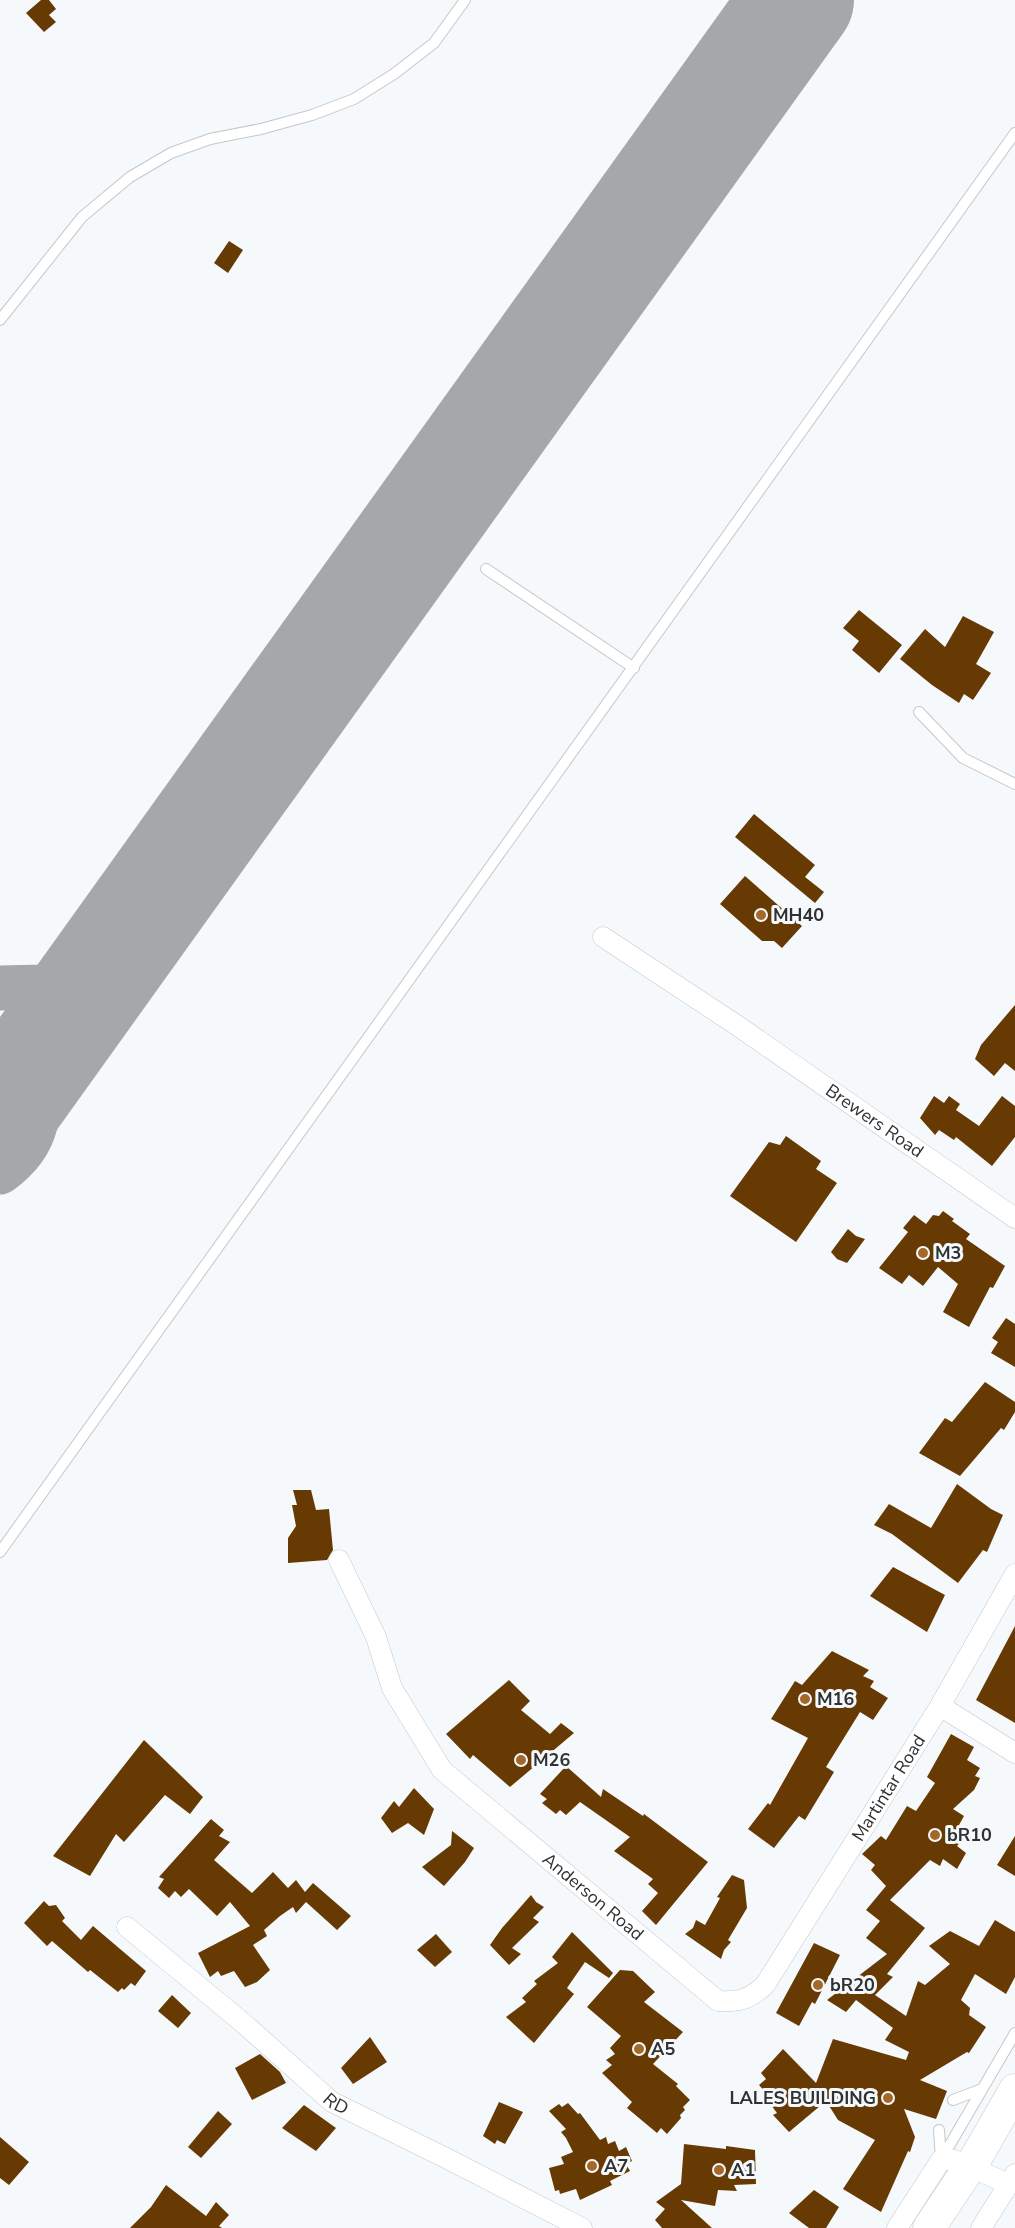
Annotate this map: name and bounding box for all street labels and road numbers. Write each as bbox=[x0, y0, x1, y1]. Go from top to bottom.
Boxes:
street label: Brewers Road bbox=[821, 1078, 928, 1163]
street label: Martintar Road bbox=[846, 1730, 931, 1846]
street label: Anderson Road bbox=[537, 1847, 649, 1946]
street label: RD bbox=[318, 2088, 353, 2120]

